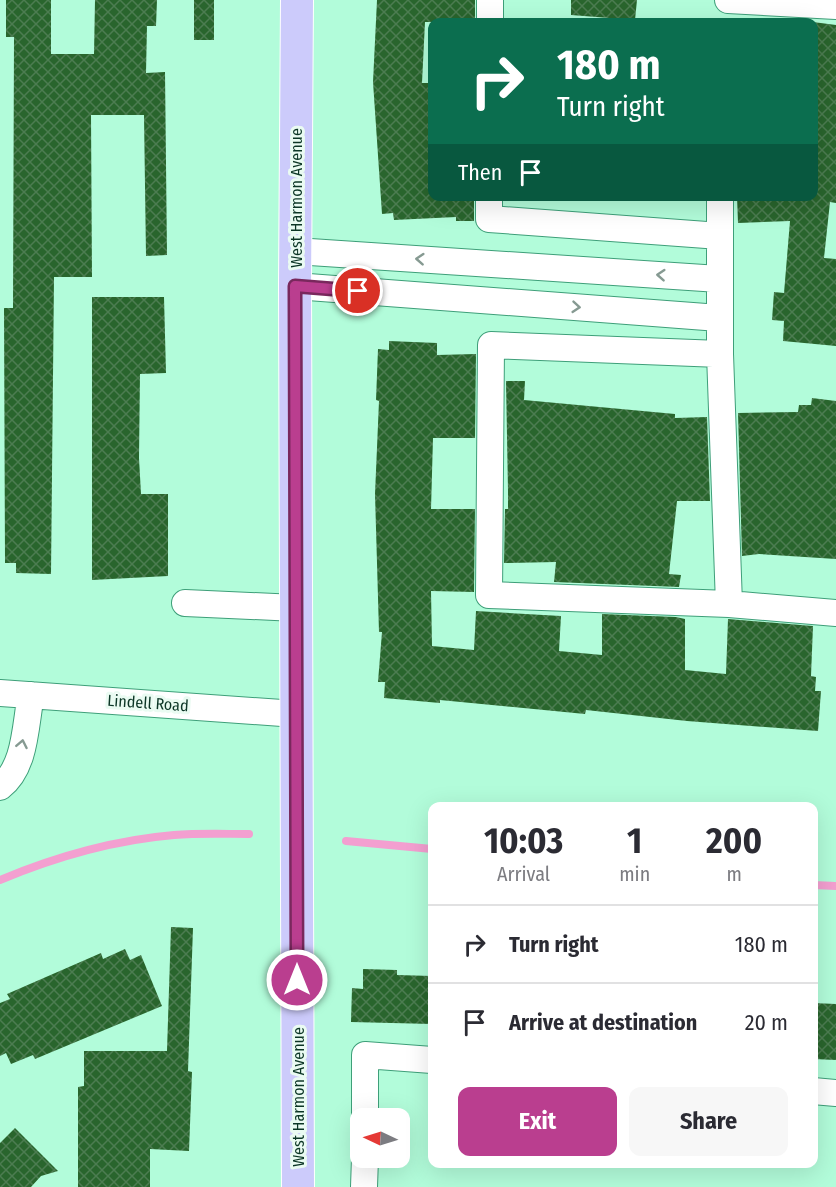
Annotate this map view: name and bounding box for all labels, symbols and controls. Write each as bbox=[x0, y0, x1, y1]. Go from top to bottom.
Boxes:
text: 180 m bbox=[557, 40, 661, 90]
icon: right bbox=[458, 42, 536, 120]
text: Turn right bbox=[557, 91, 665, 123]
street label: West Harmon Avenue bbox=[287, 128, 306, 268]
icon: arrive bbox=[514, 156, 547, 189]
text: Then bbox=[458, 159, 502, 186]
one-way arrow bbox=[415, 253, 424, 266]
pin bbox=[332, 265, 383, 316]
one-way arrow bbox=[656, 269, 666, 282]
icon: arrive bbox=[341, 274, 374, 307]
one-way arrow bbox=[571, 300, 581, 313]
street label: Lindell Road bbox=[107, 691, 189, 715]
one-way arrow bbox=[15, 740, 28, 750]
text: 10:03 bbox=[484, 819, 563, 863]
text: 1 bbox=[627, 819, 642, 863]
text: 200 bbox=[706, 819, 762, 863]
text: Arrival bbox=[497, 862, 550, 886]
text: min bbox=[619, 862, 650, 886]
text: m bbox=[726, 862, 742, 886]
icon: right bbox=[458, 928, 491, 961]
text: Turn right bbox=[509, 931, 598, 958]
text: 180 m bbox=[735, 931, 788, 958]
position arrow bbox=[265, 948, 329, 1012]
icon: arrive bbox=[458, 1006, 491, 1039]
text: Arrive at destination bbox=[509, 1009, 697, 1036]
text: 20 m bbox=[745, 1009, 788, 1036]
street label: West Harmon Avenue bbox=[289, 1027, 308, 1167]
button: Exit bbox=[458, 1087, 617, 1156]
button: Share bbox=[629, 1087, 788, 1156]
north arrow bbox=[350, 1108, 410, 1168]
map controls bbox=[350, 1108, 410, 1168]

